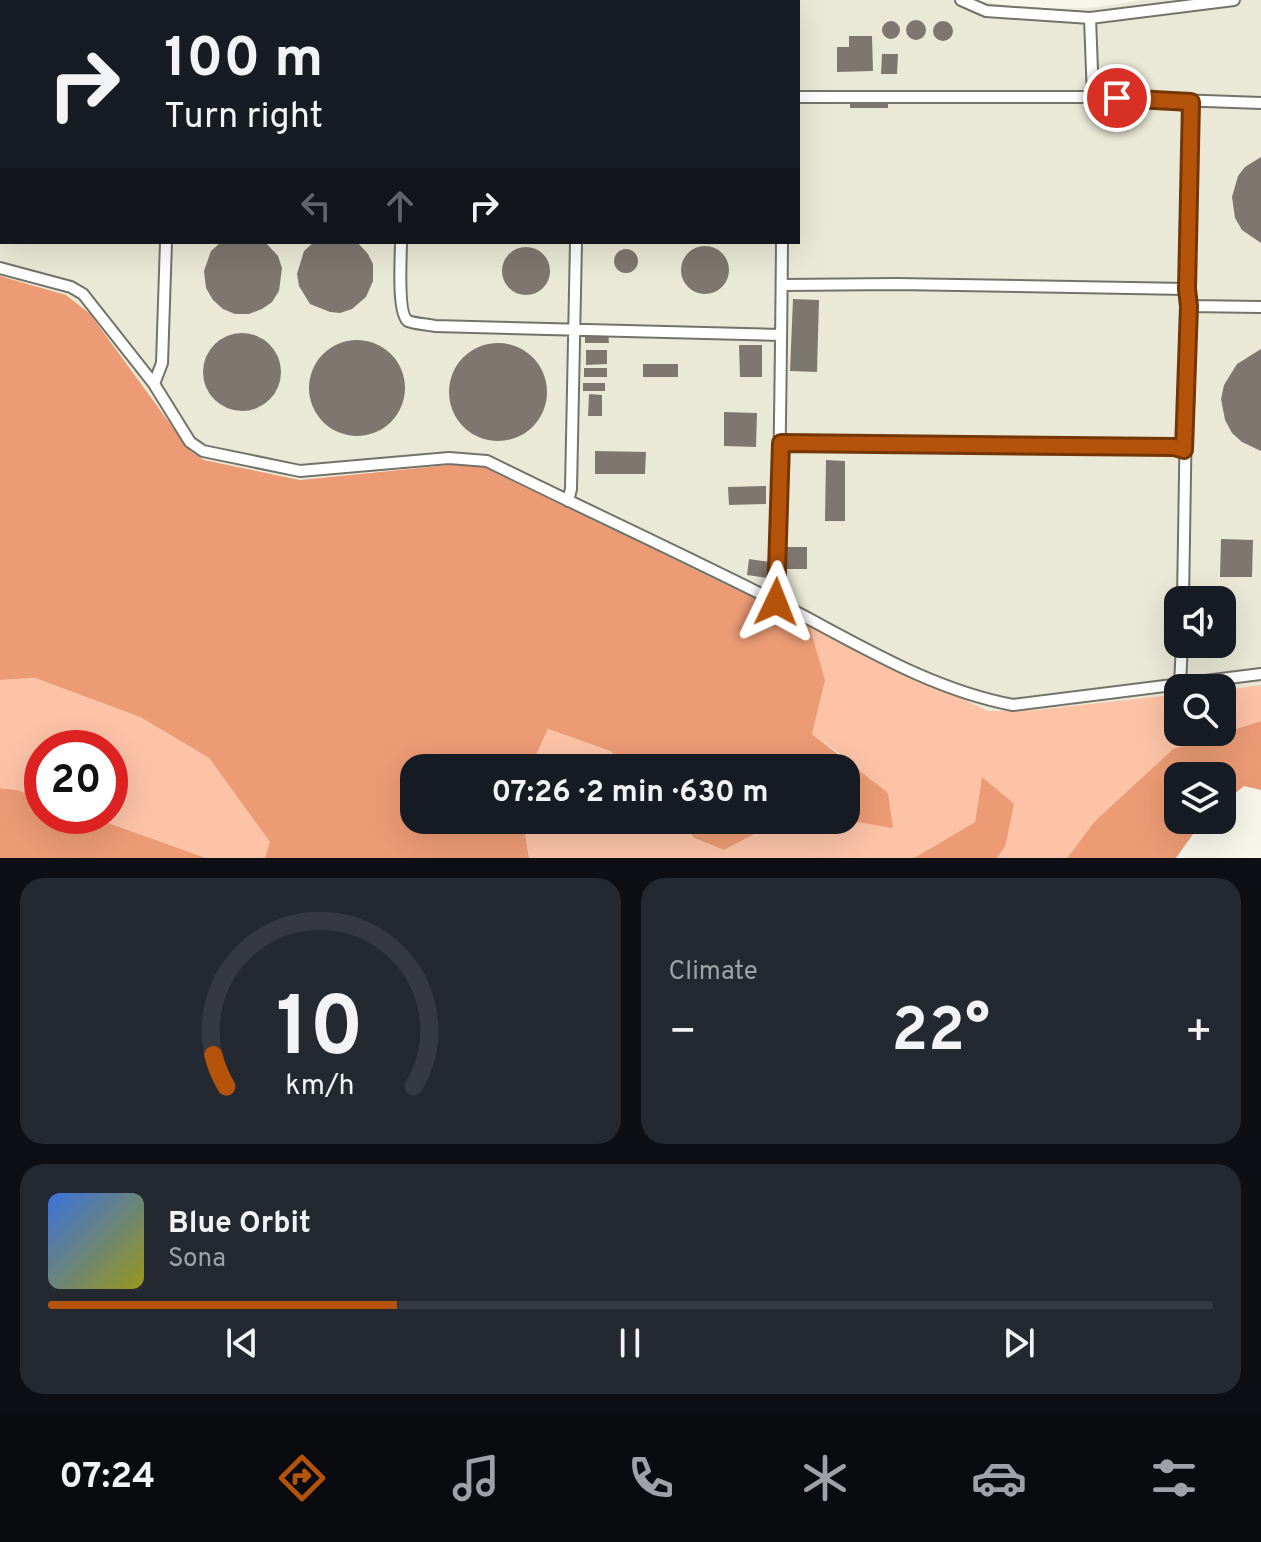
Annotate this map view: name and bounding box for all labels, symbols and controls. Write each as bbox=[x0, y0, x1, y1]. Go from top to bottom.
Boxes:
text: 100 m bbox=[164, 26, 323, 96]
icon: right bbox=[32, 32, 136, 136]
pin bbox=[1083, 64, 1151, 132]
icon: arrive bbox=[1095, 76, 1139, 120]
text: Turn right bbox=[164, 95, 323, 141]
icon: left bbox=[294, 184, 338, 228]
icon: ahead bbox=[378, 184, 422, 228]
icon: right bbox=[462, 184, 506, 228]
position arrow bbox=[734, 560, 818, 644]
map controls bbox=[1164, 586, 1236, 834]
button: sound bbox=[1164, 586, 1236, 658]
button: search bbox=[1164, 674, 1236, 746]
speed limit sign: 20 bbox=[24, 730, 128, 834]
button: layers bbox=[1164, 762, 1236, 834]
text: 07:26 · 2 min · 630 m bbox=[491, 775, 769, 812]
text: Climate bbox=[669, 956, 758, 989]
text: 10 bbox=[276, 980, 364, 1085]
text: 22° bbox=[892, 996, 990, 1072]
text: − bbox=[669, 1006, 697, 1062]
text: + bbox=[1185, 1006, 1213, 1062]
text: km/h bbox=[286, 1069, 355, 1105]
text: Blue Orbit bbox=[168, 1206, 311, 1243]
text: Sona bbox=[168, 1243, 226, 1276]
icon: previous bbox=[220, 1321, 264, 1365]
icon: pause bbox=[608, 1321, 652, 1365]
icon: next bbox=[997, 1321, 1041, 1365]
icon: directions bbox=[274, 1450, 330, 1506]
icon: music bbox=[448, 1450, 504, 1506]
icon: phone bbox=[623, 1450, 679, 1506]
icon: climate bbox=[797, 1450, 853, 1506]
icon: car bbox=[971, 1450, 1027, 1506]
icon: filters bbox=[1146, 1450, 1202, 1506]
text: 07:24 bbox=[59, 1455, 155, 1501]

